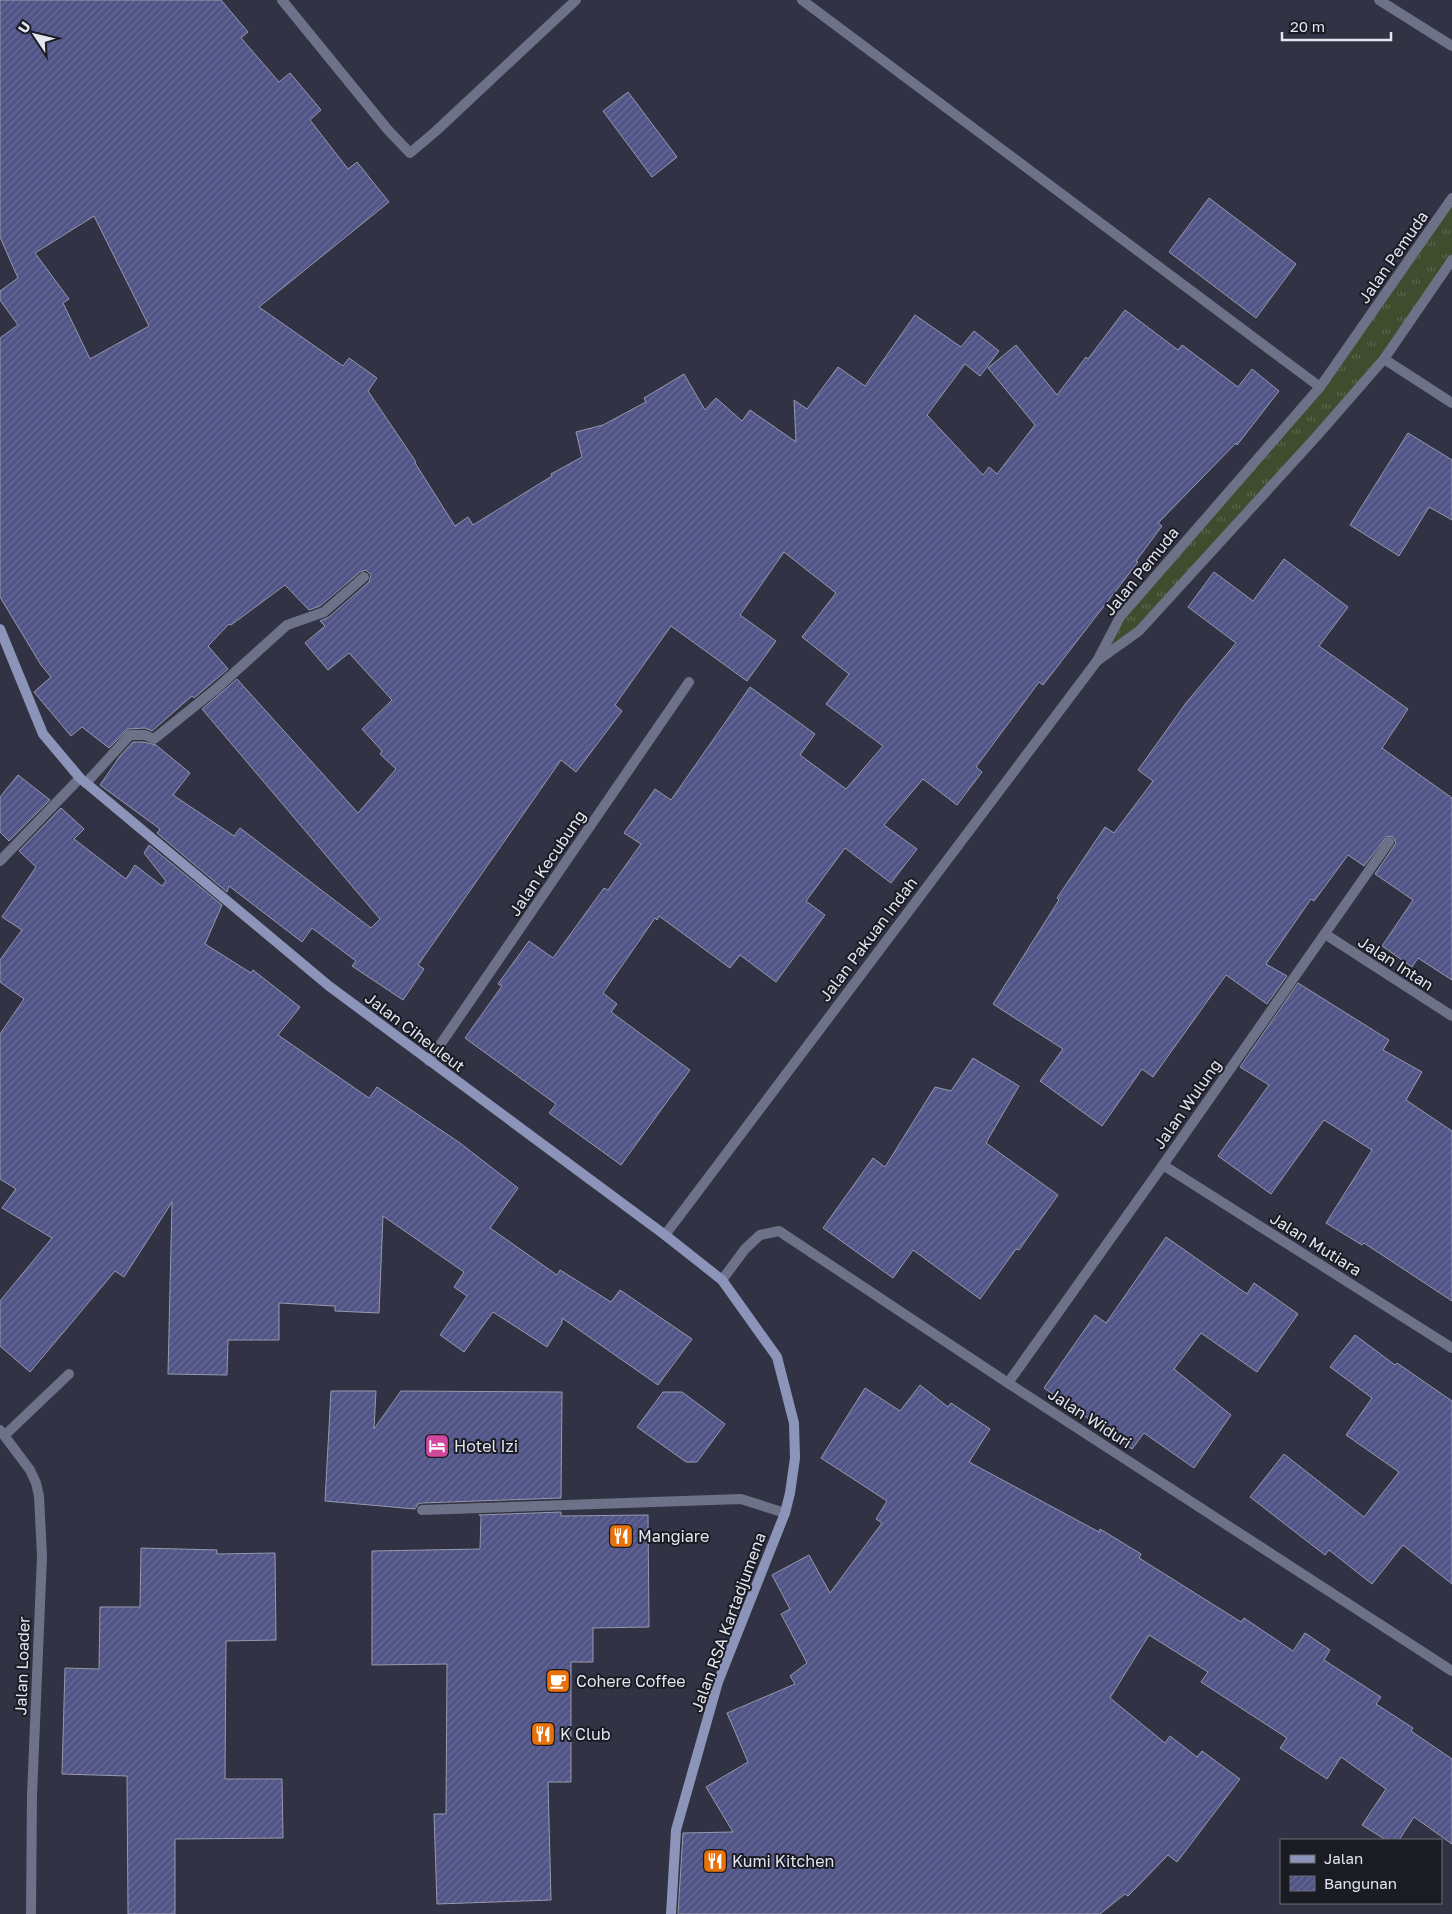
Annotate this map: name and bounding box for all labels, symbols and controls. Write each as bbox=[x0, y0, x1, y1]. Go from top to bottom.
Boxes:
north arrow bbox=[10, 10, 60, 60]
scale bar bbox=[1282, 10, 1391, 42]
text: 20 m bbox=[1290, 17, 1325, 35]
text: U bbox=[14, 18, 34, 36]
street label: Jalan Pemuda bbox=[1354, 207, 1432, 307]
street label: Jalan Pemuda bbox=[1099, 523, 1183, 619]
street label: Jalan Kecubung bbox=[504, 806, 590, 920]
street label: Jalan Pakuan Indah bbox=[815, 873, 921, 1005]
street label: Jalan Intan bbox=[1355, 931, 1437, 995]
street label: Jalan Ciheuleut bbox=[361, 988, 469, 1076]
street label: Jalan Wulung bbox=[1149, 1055, 1225, 1153]
street label: Jalan Mutiara bbox=[1267, 1208, 1365, 1280]
street label: Jalan Widuri bbox=[1044, 1384, 1136, 1452]
hotel icon: Hotel Izi bbox=[424, 1433, 450, 1459]
place label: Hotel Izi bbox=[454, 1436, 518, 1456]
restaurant icon: Mangiare bbox=[608, 1523, 634, 1549]
place label: Mangiare bbox=[638, 1526, 709, 1546]
street label: Jalan RSA Kartadjumena bbox=[686, 1529, 770, 1715]
street label: Jalan Loader bbox=[10, 1616, 34, 1716]
cafe icon: Cohere Coffee bbox=[545, 1668, 571, 1694]
place label: Cohere Coffee bbox=[576, 1671, 686, 1691]
restaurant icon: K Club bbox=[530, 1721, 556, 1747]
place label: K Club bbox=[560, 1724, 611, 1744]
legend bbox=[1280, 1839, 1442, 1904]
restaurant icon: Kumi Kitchen bbox=[702, 1848, 728, 1874]
text: Jalan bbox=[1324, 1849, 1363, 1867]
place label: Kumi Kitchen bbox=[732, 1851, 834, 1871]
text: Bangunan bbox=[1324, 1874, 1397, 1892]

